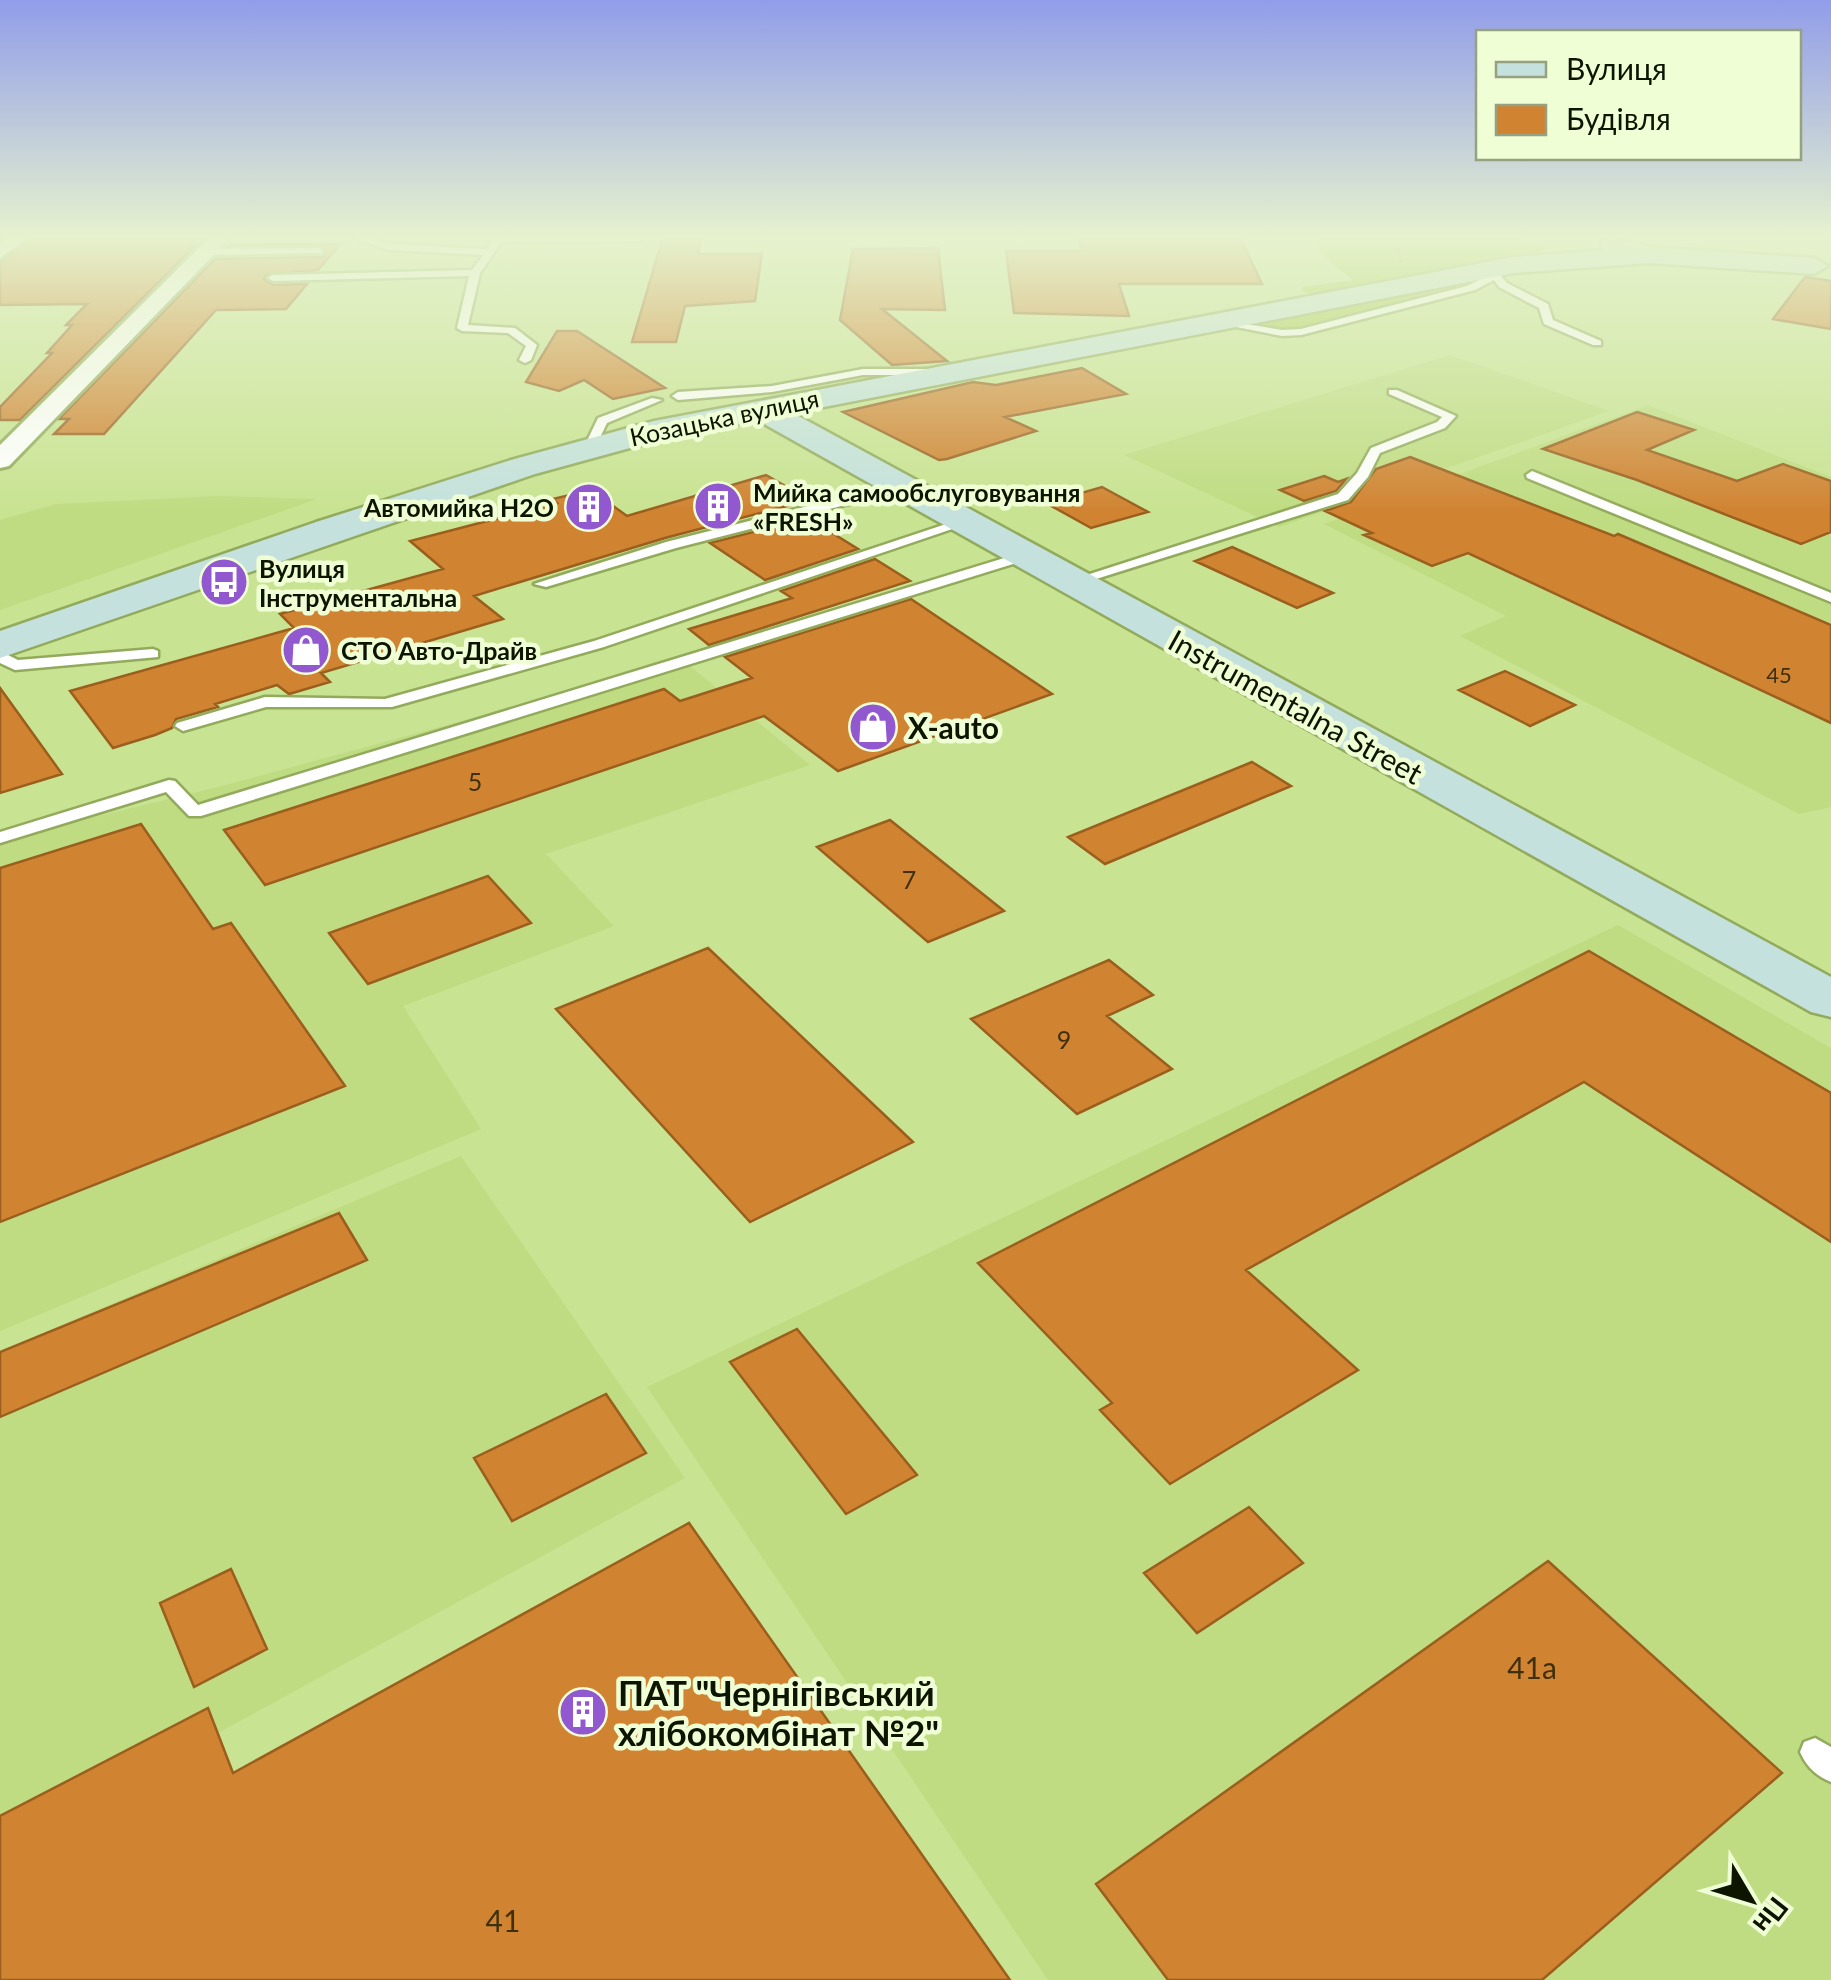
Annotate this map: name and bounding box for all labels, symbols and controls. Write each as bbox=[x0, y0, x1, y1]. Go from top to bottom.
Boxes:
legend bbox=[1476, 30, 1801, 160]
text: Вулиця bbox=[1566, 50, 1667, 86]
text: Будівля bbox=[1566, 100, 1671, 136]
street label: Козацька вулиця bbox=[627, 382, 821, 452]
place label: Мийка самообслуговування «FRESH» bbox=[753, 477, 1081, 536]
building icon: Мийка самообслуговування «FRESH» bbox=[692, 480, 744, 532]
building icon: Автомийка H2O bbox=[563, 481, 615, 533]
place label: Автомийка H2O bbox=[363, 492, 554, 522]
place label: Вулиця Інструментальна bbox=[259, 553, 457, 612]
bus stop icon: Вулиця Інструментальна bbox=[198, 556, 250, 608]
street label: Instrumentalna Street bbox=[1163, 621, 1429, 791]
shop icon: СТО Авто-Драйв bbox=[280, 624, 332, 676]
place label: СТО Авто-Драйв bbox=[341, 635, 537, 665]
house number: 45 bbox=[1766, 661, 1792, 688]
shop icon: X-auto bbox=[847, 701, 899, 753]
place label: X-auto bbox=[908, 709, 999, 745]
house number: 5 bbox=[468, 766, 482, 796]
house number: 7 bbox=[902, 864, 916, 894]
house number: 9 bbox=[1057, 1024, 1071, 1054]
house number: 41а bbox=[1507, 1649, 1557, 1685]
place label: ПАТ "Чернігівський хлібокомбінат №2" bbox=[618, 1671, 939, 1753]
building icon: ПАТ "Чернігівський хлібокомбінат №2" bbox=[557, 1686, 609, 1738]
north arrow bbox=[1701, 1850, 1801, 1950]
text: Пн bbox=[1747, 1891, 1796, 1941]
house number: 41 bbox=[486, 1902, 520, 1938]

